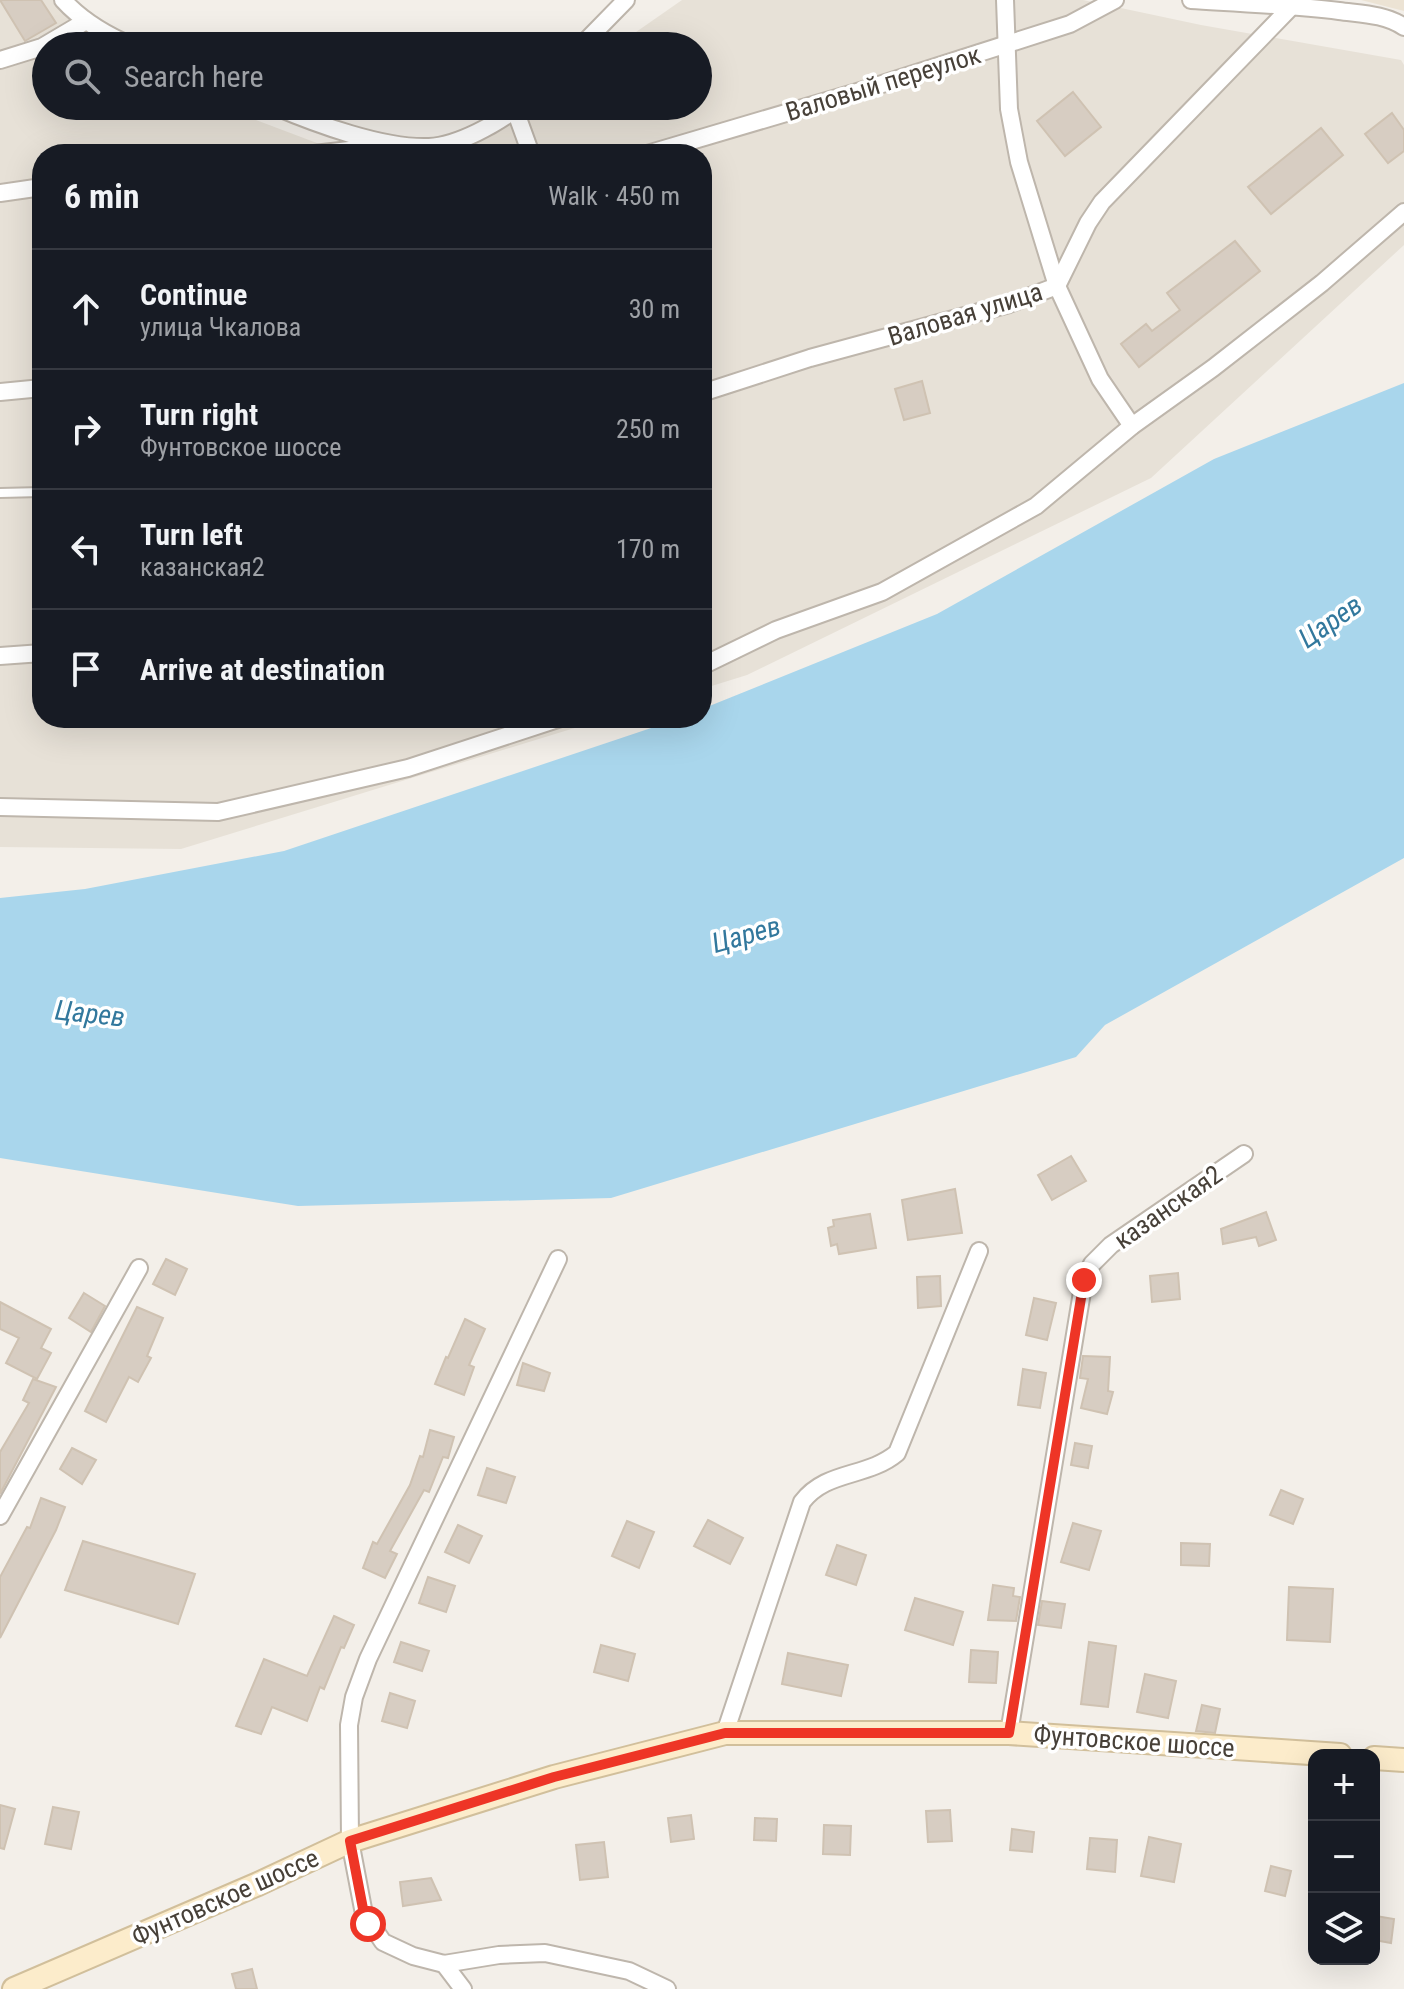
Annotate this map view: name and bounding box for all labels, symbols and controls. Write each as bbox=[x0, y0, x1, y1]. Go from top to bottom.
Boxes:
search box bbox=[32, 32, 712, 120]
street label: Валовый переулок bbox=[782, 39, 985, 127]
icon: search bbox=[60, 54, 104, 98]
text: Search here bbox=[124, 59, 264, 94]
text: 6 min bbox=[64, 176, 140, 216]
text: Walk · 450 m bbox=[548, 181, 680, 211]
street label: Валовая улица bbox=[884, 276, 1046, 352]
text: Continue bbox=[140, 277, 247, 312]
icon: ahead bbox=[64, 287, 108, 331]
text: 30 m bbox=[629, 294, 680, 324]
text: улица Чкалова bbox=[140, 312, 301, 342]
text: Turn right bbox=[140, 397, 258, 432]
icon: right bbox=[64, 407, 108, 451]
text: 250 m bbox=[616, 414, 680, 444]
text: Фунтовское шоссе bbox=[140, 432, 341, 462]
text: Turn left bbox=[140, 517, 243, 552]
icon: left bbox=[64, 527, 108, 571]
text: 170 m bbox=[616, 534, 680, 564]
text: казанская2 bbox=[140, 552, 265, 582]
water label: Царев bbox=[1292, 588, 1369, 655]
icon: arrive bbox=[64, 647, 108, 691]
text: Arrive at destination bbox=[140, 652, 385, 687]
water label: Царев bbox=[708, 909, 784, 960]
water label: Царев bbox=[53, 993, 127, 1034]
street label: казанская2 bbox=[1108, 1159, 1228, 1255]
route end bbox=[1066, 1262, 1102, 1298]
street label: Фунтовское шоссе bbox=[1033, 1719, 1235, 1763]
map controls bbox=[1308, 1749, 1380, 1965]
button: + bbox=[1308, 1749, 1380, 1821]
button: − bbox=[1308, 1821, 1380, 1893]
street label: Фунтовское шоссе bbox=[127, 1842, 323, 1952]
button: layers bbox=[1308, 1893, 1380, 1965]
route start bbox=[350, 1906, 386, 1942]

